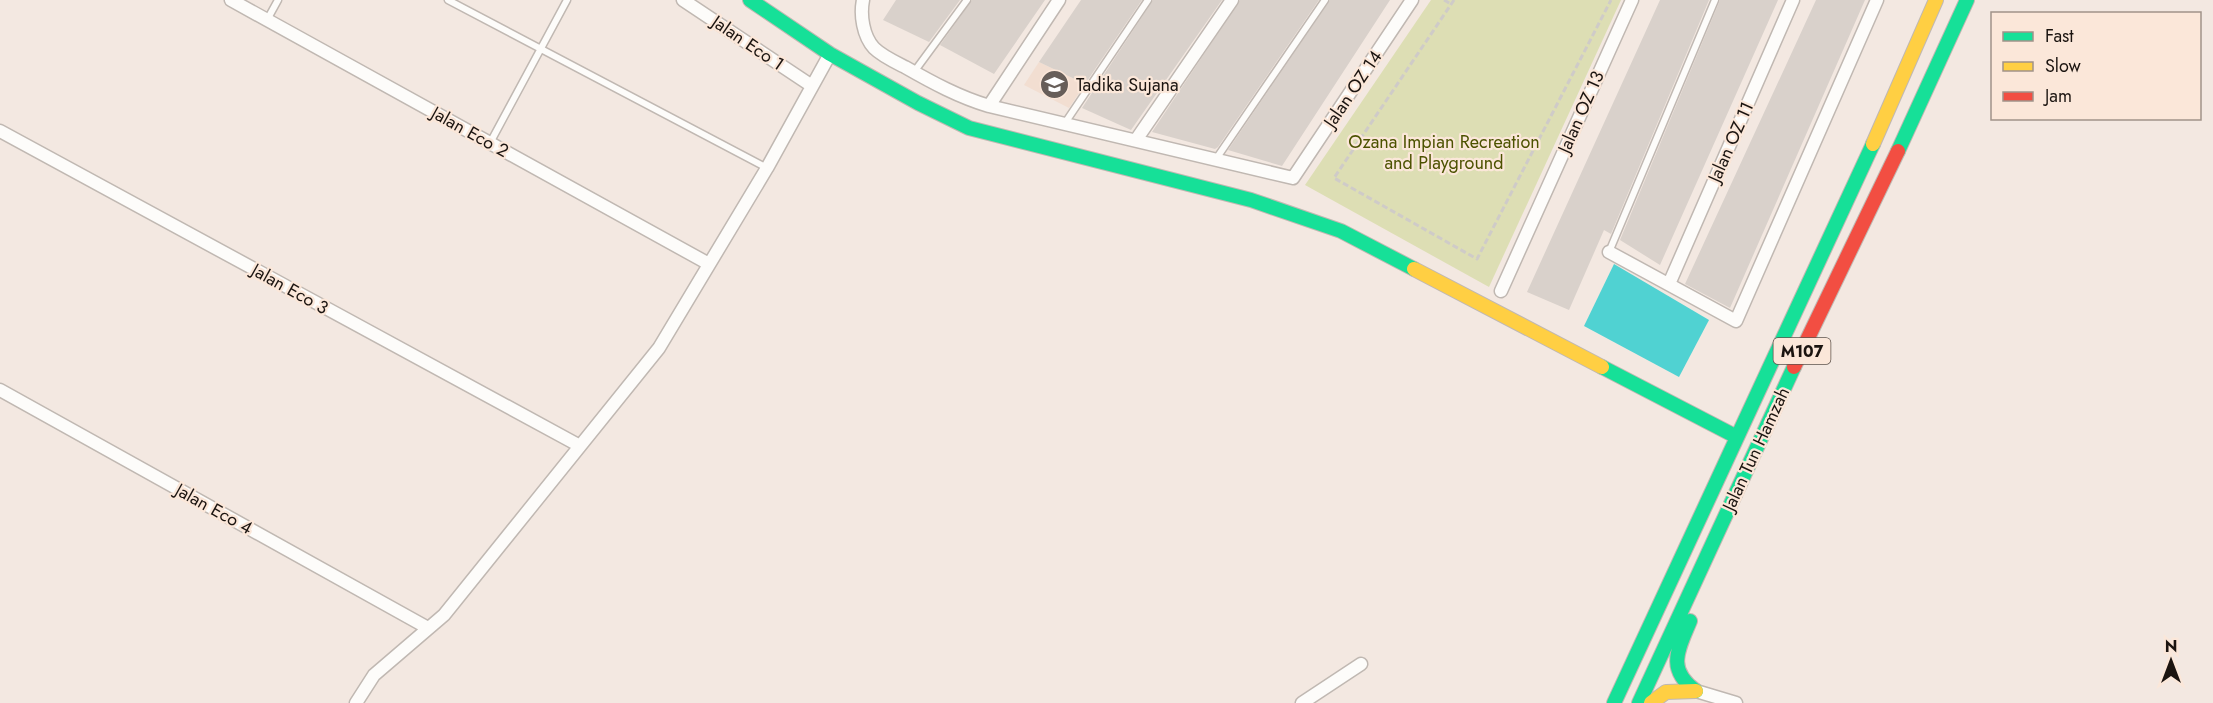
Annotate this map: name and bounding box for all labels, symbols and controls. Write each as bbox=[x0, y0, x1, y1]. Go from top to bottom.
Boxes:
street label: Jalan Eco 1 bbox=[705, 8, 789, 77]
legend bbox=[1991, 12, 2201, 120]
text: Fast bbox=[2045, 23, 2074, 49]
street label: Jalan OZ 14 bbox=[1316, 45, 1388, 134]
text: Slow bbox=[2045, 53, 2082, 79]
street label: Jalan OZ 13 bbox=[1551, 67, 1611, 159]
school or university icon: Tadika Sujana bbox=[1039, 69, 1071, 101]
place label: Tadika Sujana bbox=[1076, 72, 1179, 98]
text: Jam bbox=[2043, 83, 2072, 109]
street label: Jalan OZ 11 bbox=[1701, 98, 1760, 188]
street label: Jalan Eco 2 bbox=[425, 99, 513, 164]
park label: Ozana Impian Recreation and Playground bbox=[1348, 129, 1540, 176]
street label: Jalan Eco 3 bbox=[245, 256, 333, 321]
road number: M107 bbox=[1774, 338, 1830, 364]
street label: Jalan Tun Hamzah bbox=[1715, 383, 1796, 517]
street label: Jalan Eco 4 bbox=[169, 476, 257, 541]
north arrow bbox=[2141, 631, 2201, 691]
text: N bbox=[2165, 635, 2177, 658]

